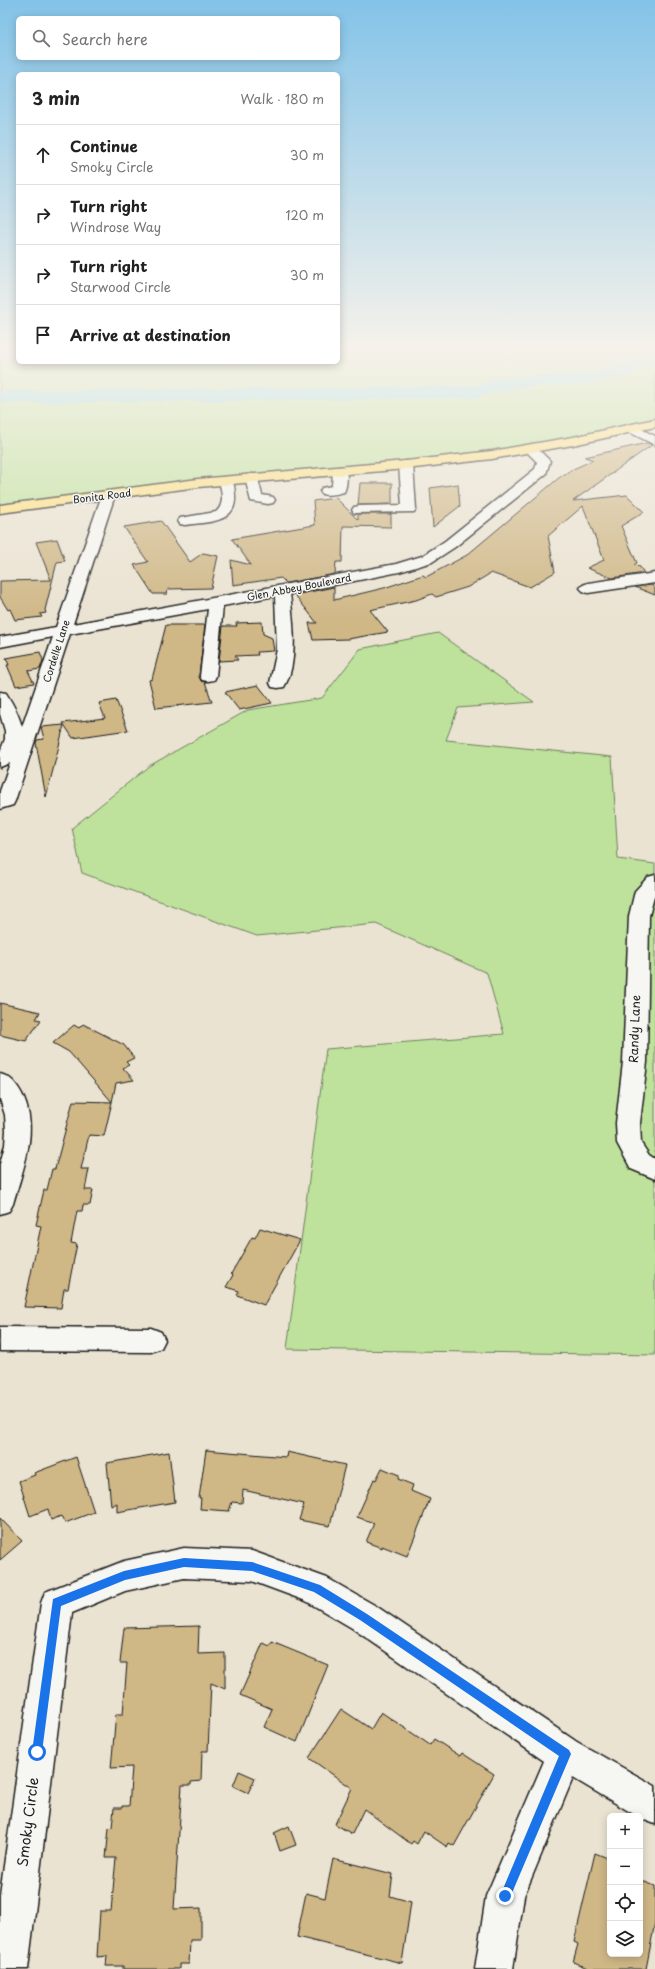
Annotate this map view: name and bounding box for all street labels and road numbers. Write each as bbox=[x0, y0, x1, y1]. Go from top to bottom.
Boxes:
street label: Bonita Road bbox=[72, 484, 132, 507]
street label: Glen Abbey Boulevard bbox=[245, 569, 353, 605]
street label: Cordelle Lane bbox=[38, 617, 73, 684]
street label: Randy Lane bbox=[624, 995, 644, 1063]
street label: Smoky Circle bbox=[12, 1776, 43, 1868]

